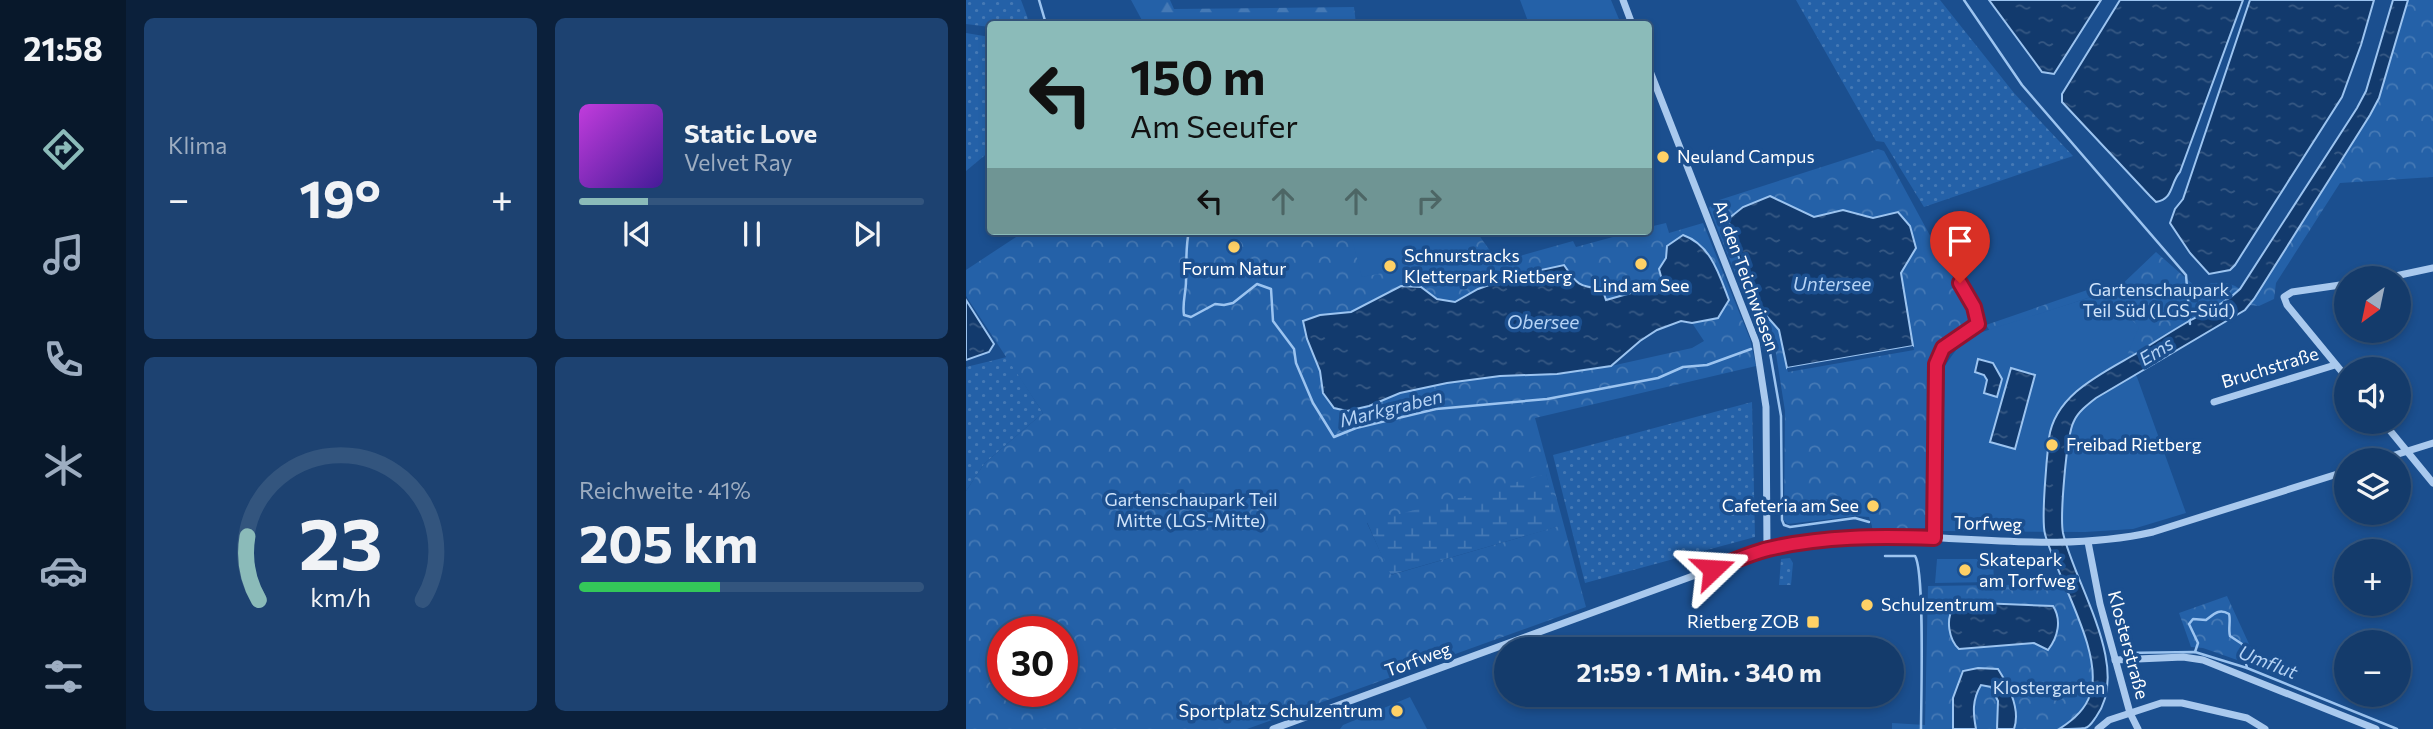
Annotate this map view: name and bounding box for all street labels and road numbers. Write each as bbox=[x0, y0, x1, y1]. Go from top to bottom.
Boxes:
street label: An den Teichwiesen bbox=[1709, 197, 1785, 354]
street label: Bruchstraße bbox=[2218, 342, 2321, 392]
street label: Torfweg bbox=[1953, 511, 2023, 535]
street label: Klosterstraße bbox=[2104, 588, 2154, 701]
street label: Torfweg bbox=[1382, 637, 1454, 681]

